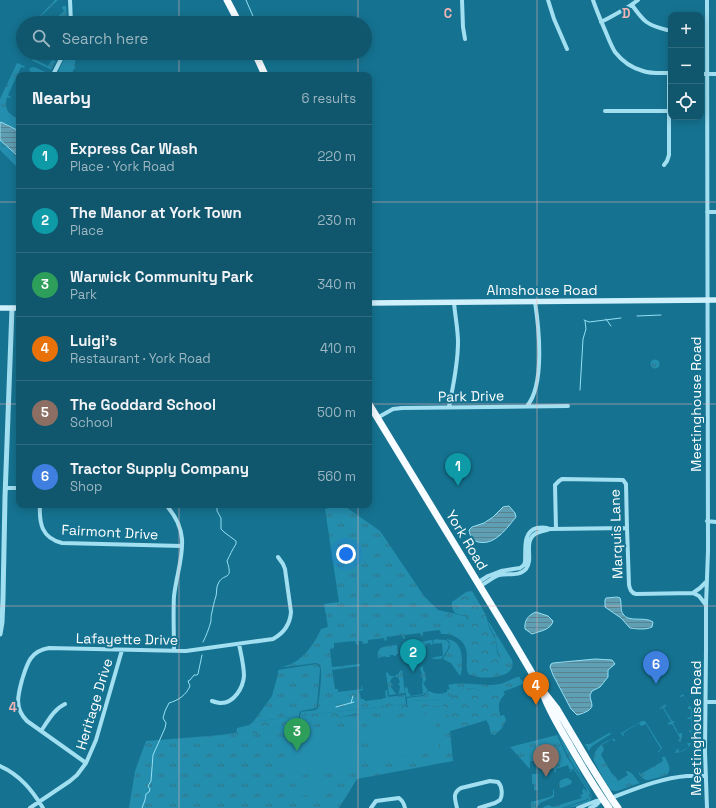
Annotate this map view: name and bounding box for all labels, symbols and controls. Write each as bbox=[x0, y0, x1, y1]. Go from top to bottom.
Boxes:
text: C bbox=[444, 5, 452, 22]
text: D bbox=[622, 5, 631, 22]
map controls bbox=[668, 12, 704, 120]
button: + bbox=[668, 12, 704, 48]
search box bbox=[16, 16, 372, 60]
icon: search bbox=[30, 27, 52, 49]
text: Search here bbox=[62, 29, 148, 48]
button: − bbox=[668, 48, 704, 84]
button: locate bbox=[668, 84, 704, 120]
text: Nearby bbox=[32, 87, 91, 109]
text: 6 results bbox=[302, 90, 356, 107]
text: Express Car Wash bbox=[70, 139, 198, 158]
text: 1 bbox=[42, 148, 48, 165]
text: 220 m bbox=[317, 148, 356, 165]
text: Place · York Road bbox=[70, 158, 175, 175]
text: The Manor at York Town bbox=[70, 203, 242, 222]
text: 2 bbox=[41, 212, 49, 229]
text: 230 m bbox=[318, 212, 356, 229]
text: Place bbox=[70, 222, 104, 239]
text: Warwick Community Park bbox=[70, 267, 253, 286]
text: 3 bbox=[41, 276, 49, 293]
text: 340 m bbox=[317, 276, 356, 293]
street label: Almshouse Road bbox=[486, 281, 598, 299]
text: Park bbox=[70, 286, 97, 303]
text: Luigi's bbox=[70, 331, 117, 350]
street label: Meetinghouse Road bbox=[687, 336, 705, 472]
text: 4 bbox=[41, 340, 49, 357]
text: 410 m bbox=[320, 340, 356, 357]
text: Restaurant · York Road bbox=[70, 350, 211, 367]
street label: Park Drive bbox=[438, 386, 504, 406]
text: The Goddard School bbox=[70, 395, 216, 414]
text: 5 bbox=[41, 404, 49, 421]
text: 500 m bbox=[317, 404, 356, 421]
text: School bbox=[70, 414, 113, 431]
pin: 1 bbox=[445, 453, 471, 486]
text: Tractor Supply Company bbox=[70, 459, 249, 478]
text: 6 bbox=[41, 468, 49, 485]
text: 560 m bbox=[317, 468, 356, 485]
text: Shop bbox=[70, 478, 102, 495]
street label: Marquis Lane bbox=[605, 489, 627, 579]
street label: York Road bbox=[442, 507, 492, 573]
street label: Fairmont Drive bbox=[61, 520, 159, 544]
your location bbox=[336, 544, 356, 564]
street label: Lafayette Drive bbox=[76, 629, 178, 649]
pin: 2 bbox=[400, 639, 426, 672]
pin: 6 bbox=[643, 651, 669, 684]
street label: Heritage Drive bbox=[72, 656, 116, 752]
street label: Meetinghouse Road bbox=[687, 660, 705, 796]
pin: 4 bbox=[523, 672, 549, 705]
text: 4 bbox=[9, 699, 17, 716]
pin: 3 bbox=[284, 718, 310, 751]
pin: 5 bbox=[533, 744, 559, 777]

